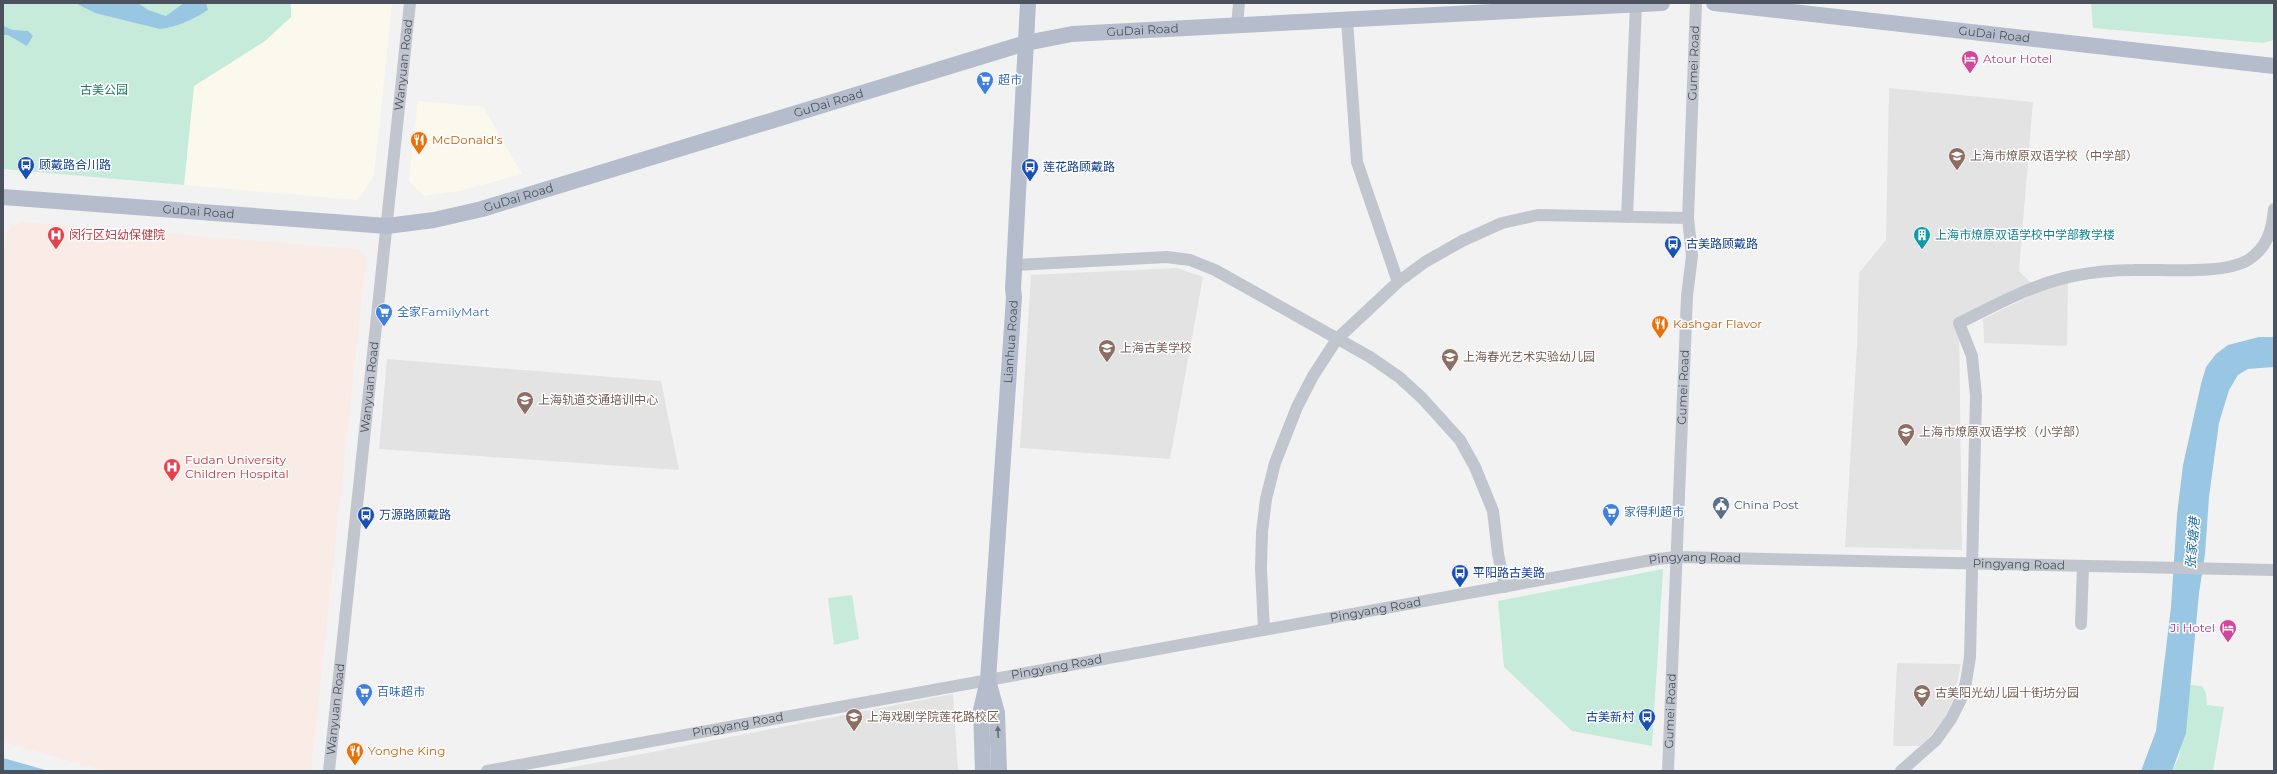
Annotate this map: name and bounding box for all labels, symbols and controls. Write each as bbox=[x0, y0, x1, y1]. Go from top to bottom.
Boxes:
street label: Wanyuan Road bbox=[391, 18, 415, 111]
street label: GuDai Road bbox=[1106, 20, 1179, 39]
street label: GuDai Road bbox=[1958, 23, 2031, 46]
street label: Gumei Road bbox=[1684, 25, 1702, 101]
hotel icon: Atour Hotel bbox=[1960, 49, 1980, 74]
place label: Atour Hotel bbox=[1983, 51, 2052, 66]
supermarket icon: 超市 bbox=[975, 70, 995, 95]
place label: 超市 bbox=[998, 72, 1022, 87]
park label: 古美公园 bbox=[80, 82, 128, 97]
street label: GuDai Road bbox=[792, 85, 865, 120]
restaurant icon: McDonald's bbox=[409, 130, 429, 155]
place label: McDonald's bbox=[432, 132, 503, 147]
school or university icon: 上海市燎原双语学校（中学部） bbox=[1947, 146, 1967, 171]
place label: 上海市燎原双语学校（中学部） bbox=[1970, 148, 2138, 163]
bus stop icon: 顾戴路合川路 bbox=[16, 155, 36, 180]
place label: 顾戴路合川路 bbox=[39, 157, 111, 172]
bus stop icon: 莲花路顾戴路 bbox=[1020, 157, 1040, 182]
place label: 莲花路顾戴路 bbox=[1043, 159, 1115, 174]
street label: GuDai Road bbox=[482, 180, 555, 215]
street label: GuDai Road bbox=[162, 201, 235, 221]
hospital icon: 闵行区妇幼保健院 bbox=[46, 225, 66, 250]
building icon: 上海市燎原双语学校中学部教学楼 bbox=[1912, 225, 1932, 250]
place label: 闵行区妇幼保健院 bbox=[69, 227, 165, 242]
place label: 上海市燎原双语学校中学部教学楼 bbox=[1935, 227, 2115, 242]
bus stop icon: 古美路顾戴路 bbox=[1663, 234, 1683, 259]
place label: 古美路顾戴路 bbox=[1686, 236, 1758, 251]
street label: Lianhua Road bbox=[1000, 299, 1021, 384]
supermarket icon: 全家FamilyMart bbox=[374, 302, 394, 327]
place label: 全家FamilyMart bbox=[397, 304, 490, 319]
restaurant icon: Kashgar Flavor bbox=[1650, 314, 1670, 339]
place label: Kashgar Flavor bbox=[1673, 316, 1762, 331]
school or university icon: 上海古美学校 bbox=[1097, 338, 1117, 363]
place label: 上海古美学校 bbox=[1120, 340, 1192, 355]
street label: Wanyuan Road bbox=[357, 341, 381, 434]
school or university icon: 上海春光艺术实验幼儿园 bbox=[1440, 347, 1460, 372]
place label: 上海春光艺术实验幼儿园 bbox=[1463, 349, 1595, 364]
street label: Gumei Road bbox=[1674, 349, 1692, 425]
school or university icon: 上海轨道交通培训中心 bbox=[515, 390, 535, 415]
place label: 上海轨道交通培训中心 bbox=[538, 392, 658, 407]
school or university icon: 上海市燎原双语学校（小学部） bbox=[1896, 422, 1916, 447]
place label: 上海市燎原双语学校（小学部） bbox=[1919, 424, 2087, 439]
place label: Fudan University Children Hospital bbox=[185, 452, 289, 481]
hospital icon: Fudan University Children Hospital bbox=[162, 457, 182, 482]
public building icon: China Post bbox=[1711, 495, 1731, 520]
place label: China Post bbox=[1734, 497, 1799, 512]
supermarket icon: 家得利超市 bbox=[1601, 502, 1621, 527]
place label: 家得利超市 bbox=[1624, 504, 1684, 519]
bus stop icon: 万源路顾戴路 bbox=[356, 505, 376, 530]
place label: 万源路顾戴路 bbox=[379, 507, 451, 522]
water label: 张家塘港 bbox=[2182, 514, 2202, 570]
street label: Pingyang Road bbox=[1647, 549, 1741, 567]
street label: Pingyang Road bbox=[1972, 555, 2065, 572]
bus stop icon: 平阳路古美路 bbox=[1450, 563, 1470, 588]
place label: 平阳路古美路 bbox=[1473, 565, 1545, 580]
street label: Pingyang Road bbox=[1329, 594, 1422, 625]
hotel icon: Ji Hotel bbox=[2218, 618, 2238, 643]
place label: Ji Hotel bbox=[2169, 620, 2215, 635]
street label: Pingyang Road bbox=[1010, 651, 1103, 682]
street label: Wanyuan Road bbox=[323, 663, 347, 756]
street label: Gumei Road bbox=[1661, 673, 1679, 749]
supermarket icon: 百味超市 bbox=[354, 682, 374, 707]
school or university icon: 古美阳光幼儿园十街坊分园 bbox=[1912, 683, 1932, 708]
place label: 百味超市 bbox=[377, 684, 425, 699]
place label: 古美阳光幼儿园十街坊分园 bbox=[1935, 685, 2079, 700]
school or university icon: 上海戏剧学院莲花路校区 bbox=[844, 707, 864, 732]
bus stop icon: 古美新村 bbox=[1637, 707, 1657, 732]
street label: Pingyang Road bbox=[691, 708, 784, 740]
place label: 上海戏剧学院莲花路校区 bbox=[867, 709, 999, 724]
place label: 古美新村 bbox=[1586, 709, 1635, 724]
one-way arrow bbox=[994, 726, 1001, 738]
restaurant icon: Yonghe King bbox=[345, 741, 365, 766]
place label: Yonghe King bbox=[368, 743, 445, 758]

